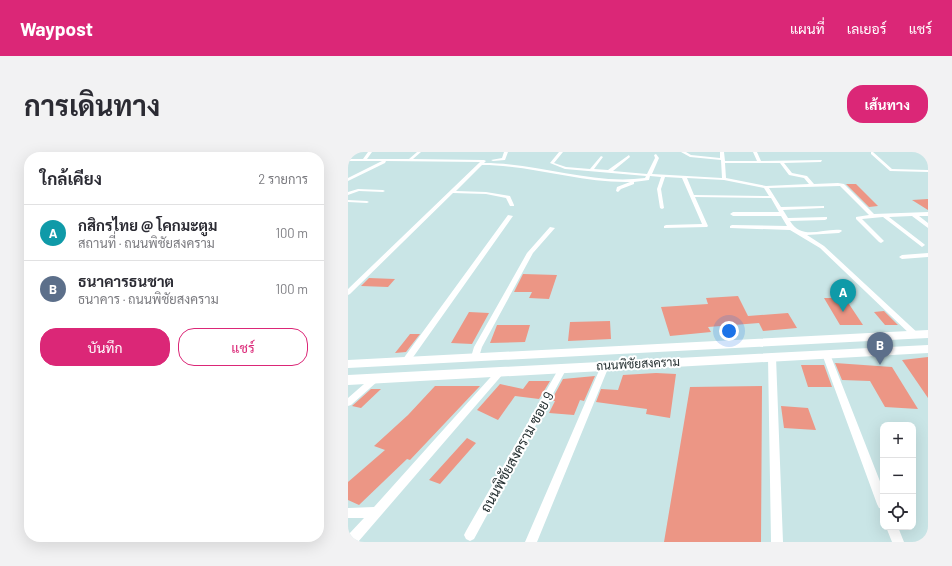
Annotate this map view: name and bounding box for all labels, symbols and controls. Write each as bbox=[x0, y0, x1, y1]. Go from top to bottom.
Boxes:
text: Waypost bbox=[20, 17, 93, 40]
text: แผนที่ bbox=[790, 20, 825, 37]
text: เลเยอร์ bbox=[847, 20, 887, 37]
text: แชร์ bbox=[909, 20, 932, 37]
button: เส้นทาง bbox=[847, 85, 928, 123]
text: การเดินทาง bbox=[24, 88, 160, 122]
text: ใกล้เคียง bbox=[40, 168, 102, 188]
text: 2 รายการ bbox=[258, 171, 308, 187]
text: กสิกรไทย @ โคกมะตูม bbox=[78, 216, 217, 234]
text: A bbox=[49, 225, 57, 241]
text: 100 m bbox=[275, 225, 308, 241]
text: สถานที่ · ถนนพิชัยสงคราม bbox=[78, 235, 215, 251]
text: ธนาคารธนชาต bbox=[78, 272, 174, 290]
pin: A bbox=[830, 279, 856, 312]
text: B bbox=[49, 281, 57, 297]
text: 100 m bbox=[275, 281, 308, 297]
text: ธนาคาร · ถนนพิชัยสงคราม bbox=[78, 291, 219, 307]
your location bbox=[719, 321, 739, 341]
button: บันทึก bbox=[40, 328, 170, 366]
button: แชร์ bbox=[178, 328, 308, 366]
pin: B bbox=[867, 332, 893, 365]
street label: ถนนพิชัยสงคราม bbox=[596, 354, 680, 372]
street label: ถนนพิชัยสงคราม ซอย 9 bbox=[476, 388, 557, 515]
map controls bbox=[880, 422, 916, 530]
button: + bbox=[880, 422, 916, 458]
button: − bbox=[880, 458, 916, 494]
button: locate bbox=[880, 494, 916, 530]

